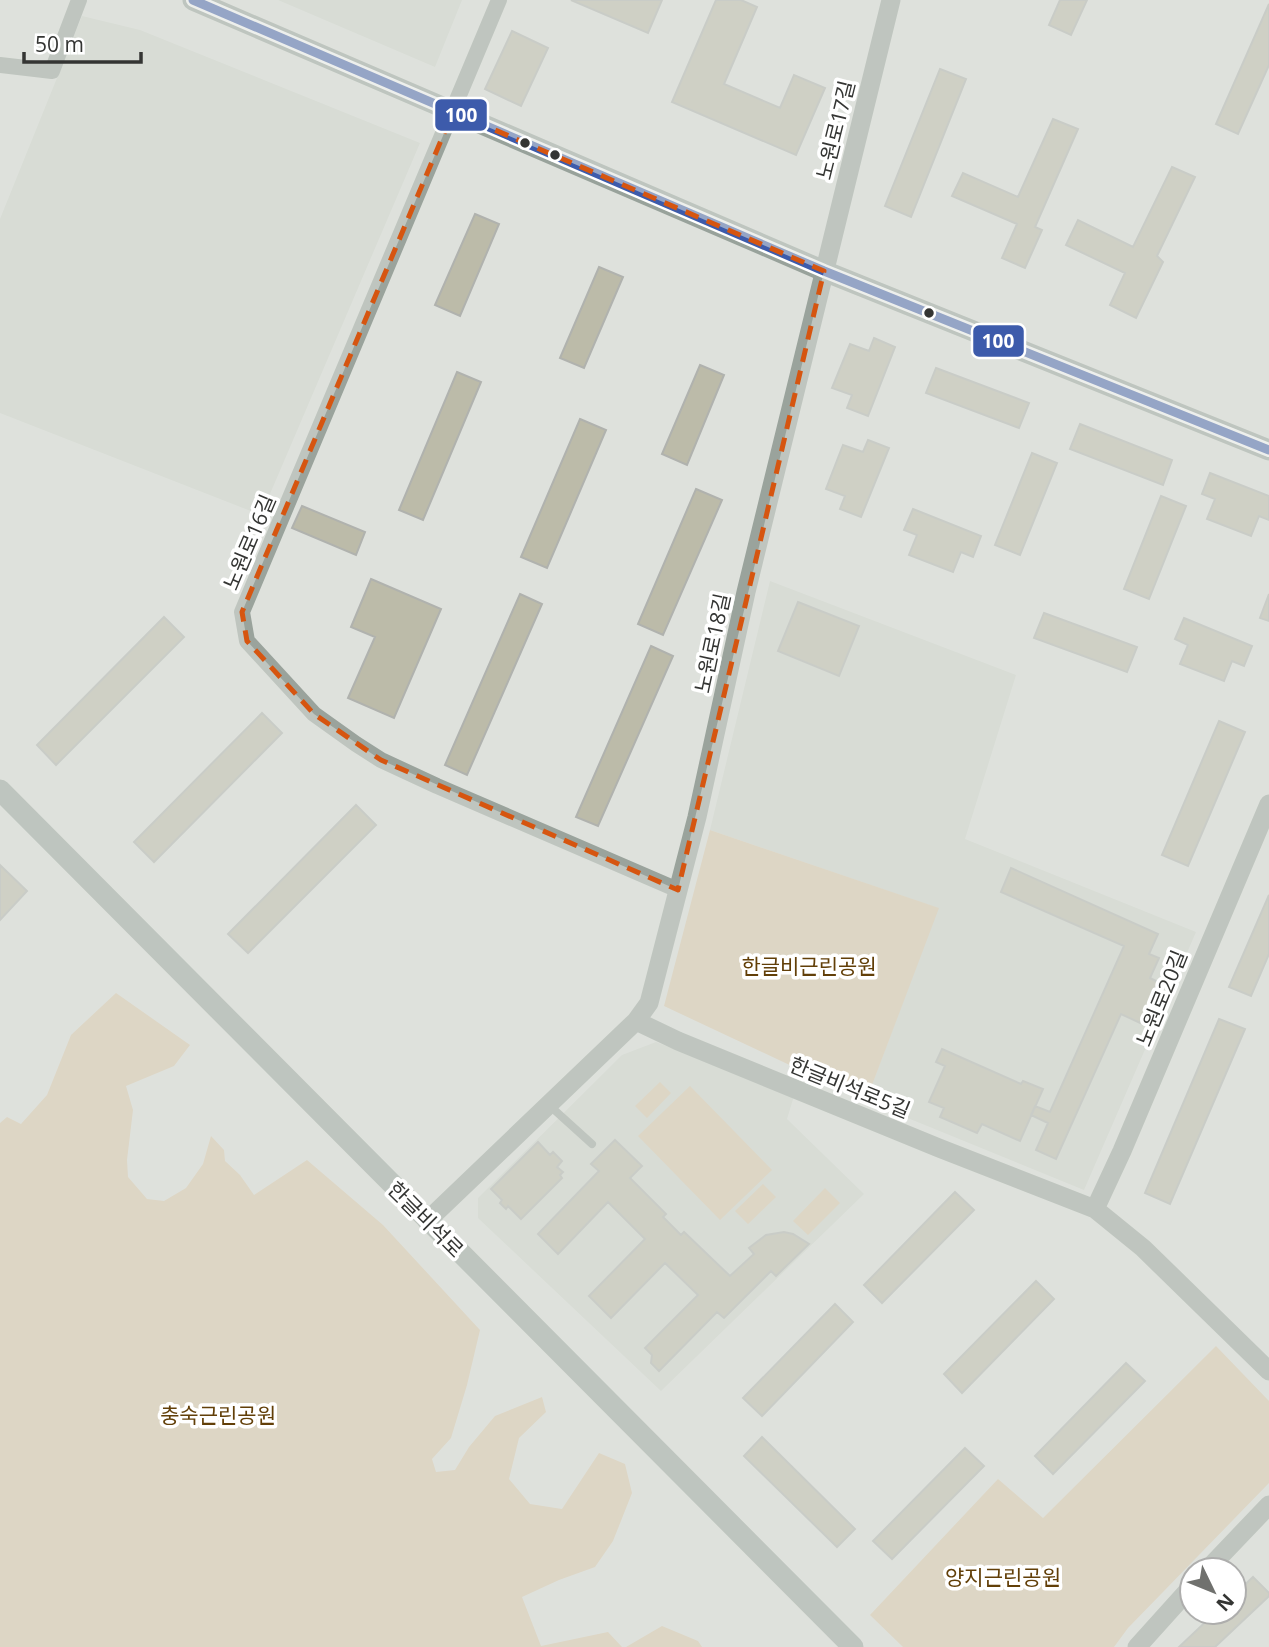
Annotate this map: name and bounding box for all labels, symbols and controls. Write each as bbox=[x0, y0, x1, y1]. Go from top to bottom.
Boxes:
scale bar bbox=[24, 21, 142, 65]
text: 50 m bbox=[35, 30, 84, 58]
street label: 노원로17길 bbox=[809, 77, 861, 183]
line badge: 100 bbox=[434, 98, 488, 132]
text: 100 bbox=[445, 102, 477, 128]
unlabelled marker bbox=[518, 136, 532, 150]
unlabelled marker bbox=[548, 148, 562, 162]
unlabelled marker bbox=[922, 306, 936, 320]
line badge: 100 bbox=[972, 324, 1025, 358]
text: 100 bbox=[982, 328, 1014, 354]
street label: 노원로16길 bbox=[216, 490, 282, 594]
street label: 노원로18길 bbox=[688, 591, 736, 695]
street label: 노원로20길 bbox=[1129, 946, 1193, 1050]
park label: 한글비근린공원 bbox=[741, 952, 877, 980]
street label: 한글비석로5길 bbox=[785, 1050, 915, 1124]
street label: 한글비석로 bbox=[382, 1175, 470, 1263]
park label: 충숙근린공원 bbox=[160, 1401, 276, 1429]
north arrow bbox=[1178, 1556, 1248, 1626]
park label: 양지근린공원 bbox=[945, 1563, 1061, 1591]
text: N bbox=[1211, 1588, 1240, 1617]

